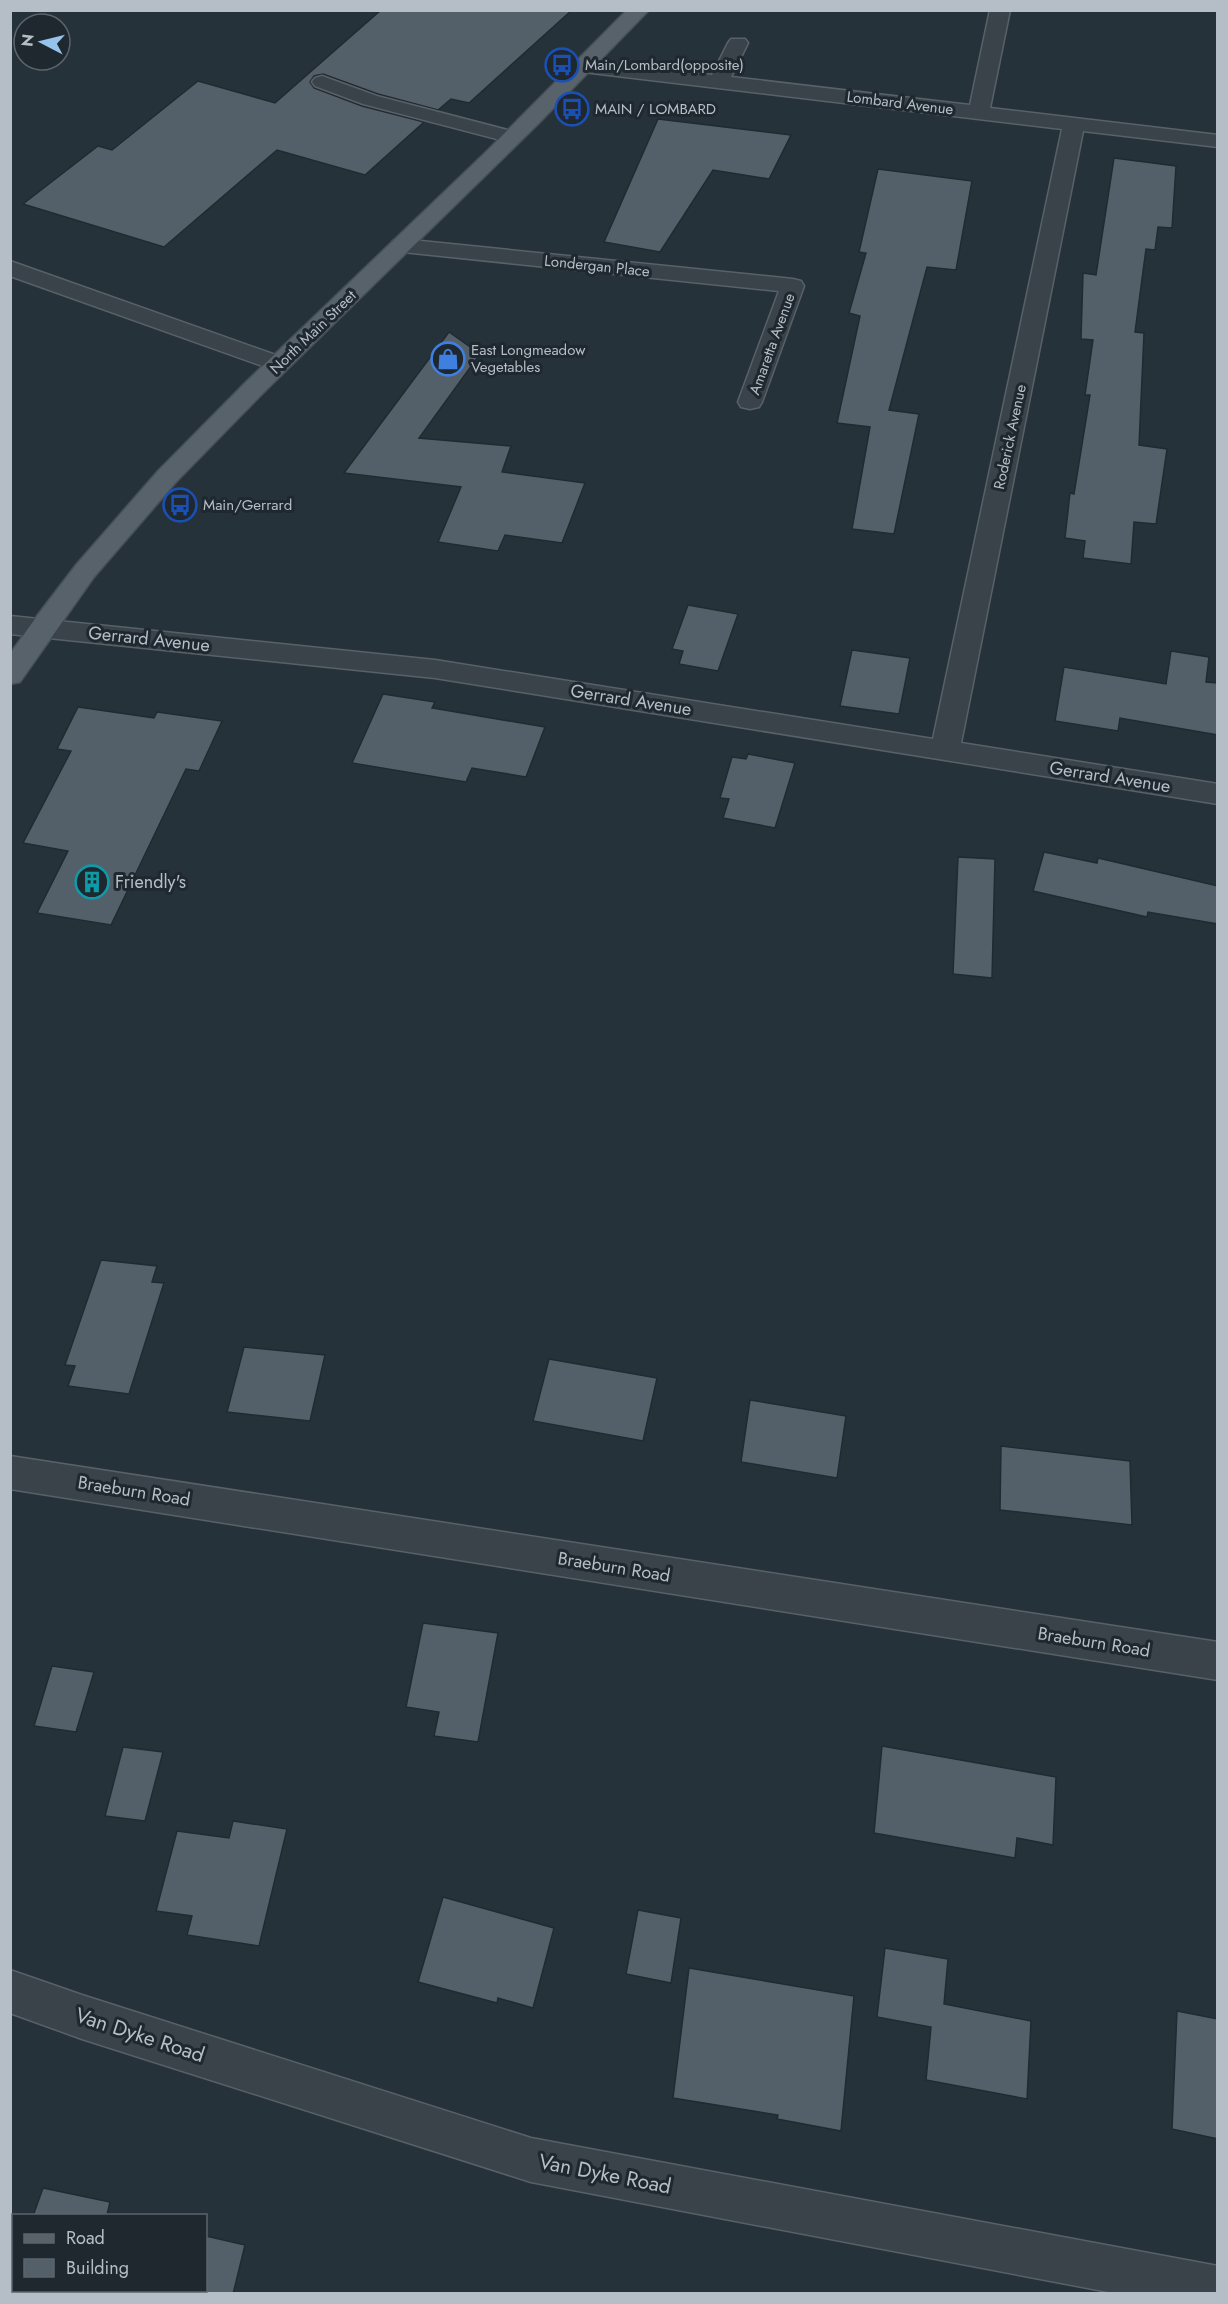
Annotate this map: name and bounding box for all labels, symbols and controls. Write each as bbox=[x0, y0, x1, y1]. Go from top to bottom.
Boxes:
north arrow bbox=[12, 12, 72, 72]
text: N bbox=[15, 33, 40, 48]
bus stop icon: Main/Lombard(opposite) bbox=[544, 47, 580, 83]
place label: Main/Lombard(opposite) bbox=[585, 54, 744, 76]
street label: Lombard Avenue bbox=[845, 86, 955, 120]
bus stop icon: MAIN / LOMBARD bbox=[554, 91, 590, 127]
place label: MAIN / LOMBARD bbox=[595, 98, 716, 120]
street label: Londergan Place bbox=[543, 250, 651, 283]
street label: North Main Street bbox=[265, 285, 361, 379]
street label: Amaretta Avenue bbox=[743, 290, 801, 398]
place label: East Longmeadow Vegetables bbox=[471, 339, 586, 378]
shop icon: East Longmeadow Vegetables bbox=[430, 341, 466, 377]
street label: Roderick Avenue bbox=[988, 382, 1032, 492]
bus stop icon: Main/Gerrard bbox=[162, 487, 198, 523]
place label: Main/Gerrard bbox=[203, 494, 292, 516]
street label: Gerrard Avenue bbox=[87, 620, 211, 658]
street label: Gerrard Avenue bbox=[569, 678, 693, 722]
street label: Gerrard Avenue bbox=[1048, 755, 1172, 799]
building icon: Friendly's bbox=[74, 864, 110, 900]
place label: Friendly's bbox=[115, 869, 186, 895]
street label: Braeburn Road bbox=[76, 1469, 192, 1513]
street label: Braeburn Road bbox=[556, 1545, 672, 1589]
street label: Braeburn Road bbox=[1036, 1620, 1152, 1664]
street label: Van Dyke Road bbox=[71, 2000, 209, 2070]
street label: Van Dyke Road bbox=[536, 2146, 674, 2202]
legend bbox=[12, 2214, 207, 2292]
text: Road bbox=[66, 2225, 105, 2251]
text: Building bbox=[66, 2255, 129, 2281]

